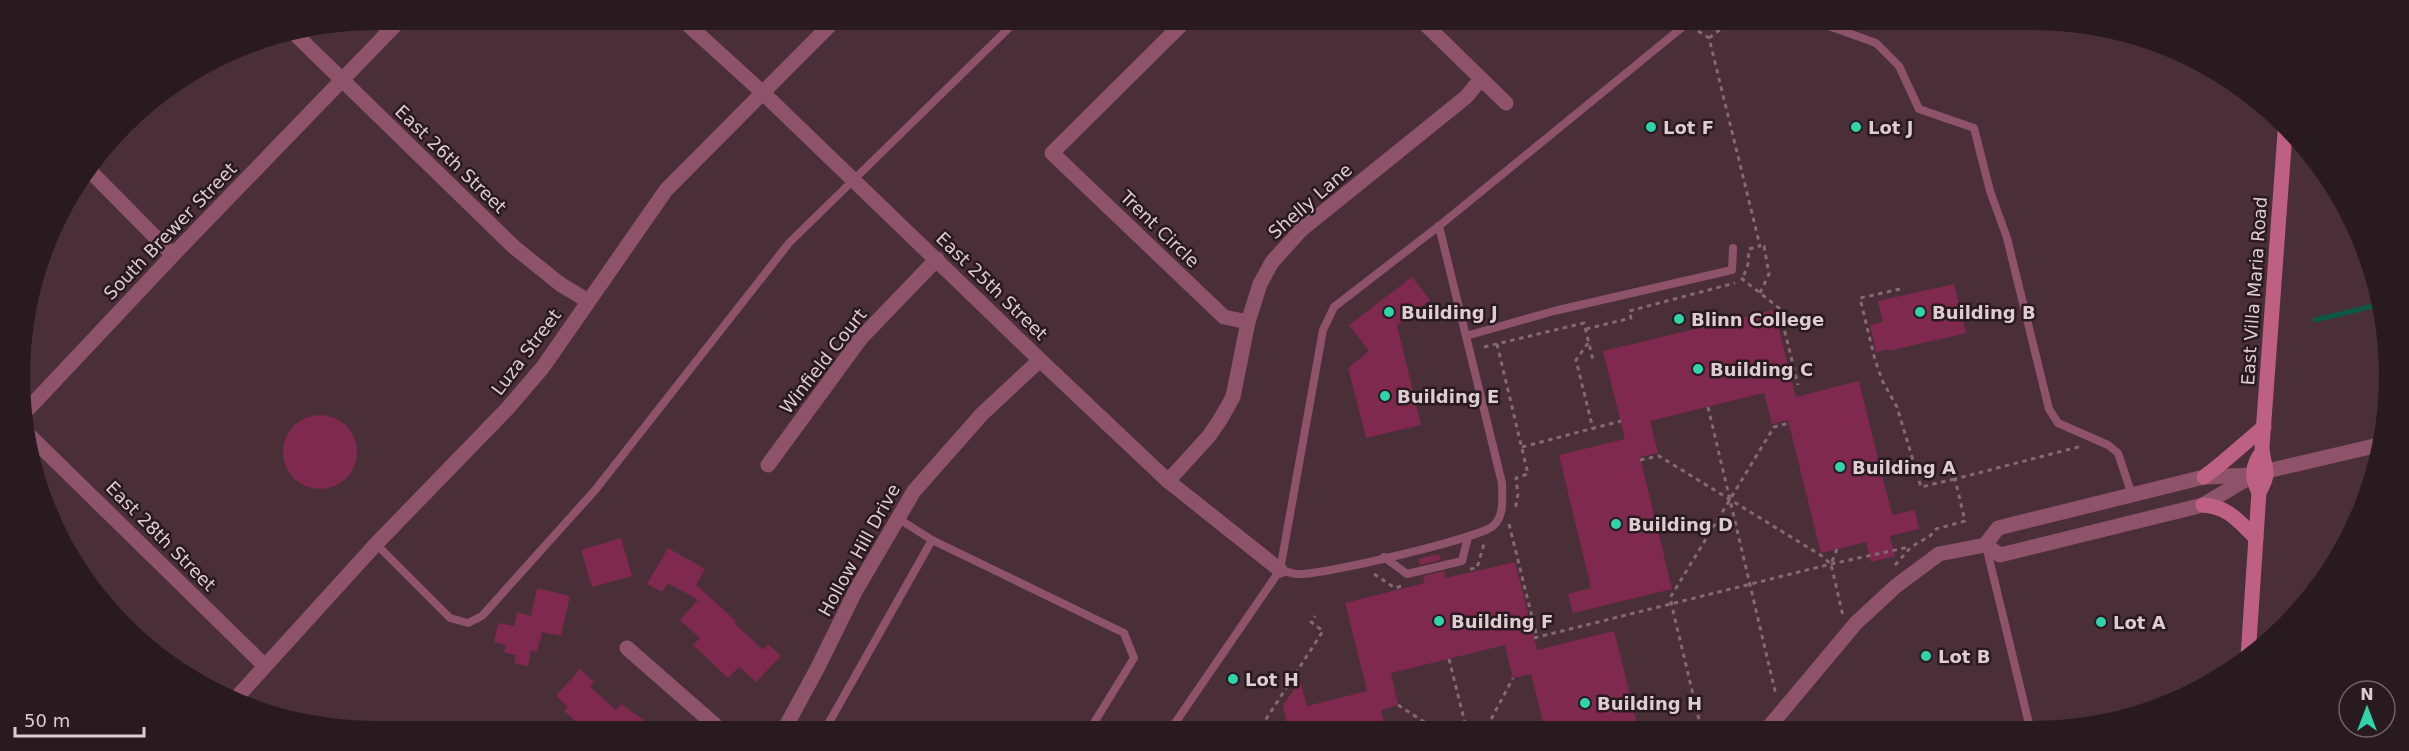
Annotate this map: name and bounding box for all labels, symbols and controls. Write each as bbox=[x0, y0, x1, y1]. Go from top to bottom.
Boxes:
street label: East 26th Street bbox=[391, 101, 511, 217]
place label: Lot F bbox=[1663, 117, 1714, 138]
place label: Lot J bbox=[1868, 117, 1913, 138]
marker: Lot F bbox=[1644, 120, 1658, 134]
marker: Lot J bbox=[1849, 120, 1863, 134]
street label: South Brewer Street bbox=[99, 158, 241, 304]
street label: Shelly Lane bbox=[1264, 159, 1356, 243]
street label: Trent Circle bbox=[1116, 186, 1204, 272]
street label: East Villa Maria Road bbox=[2237, 196, 2271, 386]
street label: East 25th Street bbox=[932, 228, 1052, 344]
place label: Building J bbox=[1401, 302, 1498, 323]
place label: Building B bbox=[1932, 302, 2036, 323]
street label: Winfield Court bbox=[775, 304, 871, 418]
street label: Luza Street bbox=[487, 305, 565, 399]
marker: Building J bbox=[1382, 305, 1396, 319]
marker: Building B bbox=[1913, 305, 1927, 319]
place label: Blinn College bbox=[1691, 309, 1824, 330]
marker: Blinn College bbox=[1672, 312, 1686, 326]
place label: Building C bbox=[1710, 359, 1813, 380]
marker: Building C bbox=[1691, 362, 1705, 376]
place label: Building E bbox=[1397, 386, 1499, 407]
marker: Building E bbox=[1378, 389, 1392, 403]
place label: Building A bbox=[1852, 457, 1956, 478]
marker: Building A bbox=[1833, 460, 1847, 474]
street label: East 28th Street bbox=[102, 477, 220, 595]
street label: Hollow Hill Drive bbox=[814, 480, 904, 620]
place label: Building D bbox=[1628, 514, 1733, 535]
marker: Building D bbox=[1609, 517, 1623, 531]
place label: Building F bbox=[1451, 611, 1553, 632]
place label: Lot A bbox=[2113, 612, 2166, 633]
marker: Building F bbox=[1432, 614, 1446, 628]
marker: Lot A bbox=[2094, 615, 2108, 629]
place label: Lot B bbox=[1938, 646, 1990, 667]
marker: Lot B bbox=[1919, 649, 1933, 663]
place label: Lot H bbox=[1245, 669, 1299, 690]
marker: Lot H bbox=[1226, 672, 1240, 686]
north arrow bbox=[2337, 679, 2397, 739]
text: N bbox=[2360, 685, 2374, 704]
place label: Building H bbox=[1597, 693, 1702, 714]
marker: Building H bbox=[1578, 696, 1592, 710]
scale bar bbox=[15, 700, 144, 738]
text: 50 m bbox=[24, 710, 70, 731]

